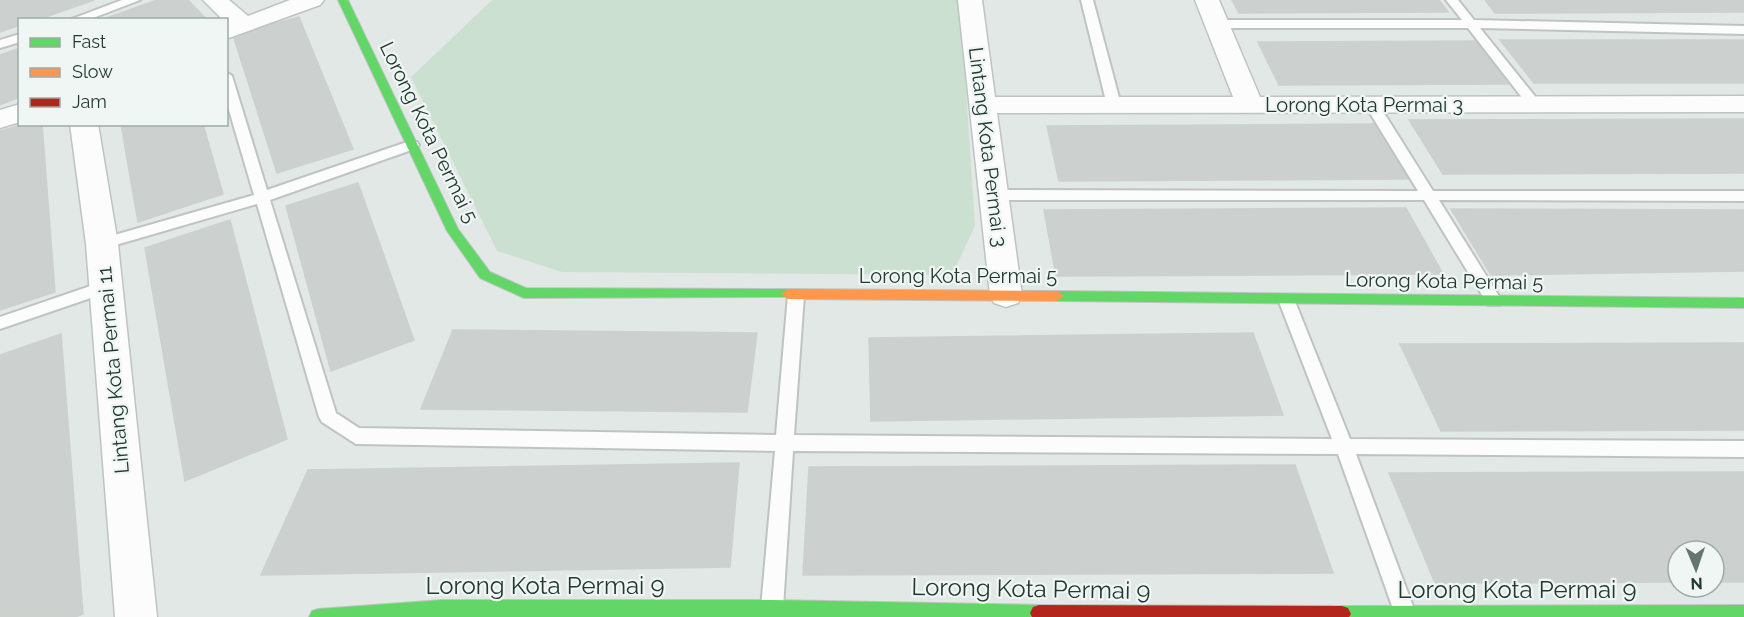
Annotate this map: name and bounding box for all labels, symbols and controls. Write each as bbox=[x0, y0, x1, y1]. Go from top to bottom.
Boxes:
legend bbox=[18, 18, 228, 126]
text: Fast bbox=[72, 31, 106, 52]
street label: Lorong Kota Permai 5 bbox=[375, 38, 483, 227]
street label: Lintang Kota Permai 3 bbox=[964, 46, 1012, 248]
text: Slow bbox=[72, 61, 113, 82]
text: Jam bbox=[72, 91, 107, 112]
street label: Lorong Kota Permai 3 bbox=[1265, 93, 1463, 117]
street label: Lorong Kota Permai 5 bbox=[859, 264, 1057, 288]
street label: Lintang Kota Permai 11 bbox=[92, 265, 134, 475]
street label: Lorong Kota Permai 5 bbox=[1345, 267, 1543, 295]
north arrow bbox=[1666, 539, 1726, 599]
street label: Lorong Kota Permai 9 bbox=[425, 571, 665, 600]
street label: Lorong Kota Permai 9 bbox=[911, 572, 1151, 605]
text: N bbox=[1690, 574, 1703, 593]
street label: Lorong Kota Permai 9 bbox=[1397, 575, 1637, 604]

